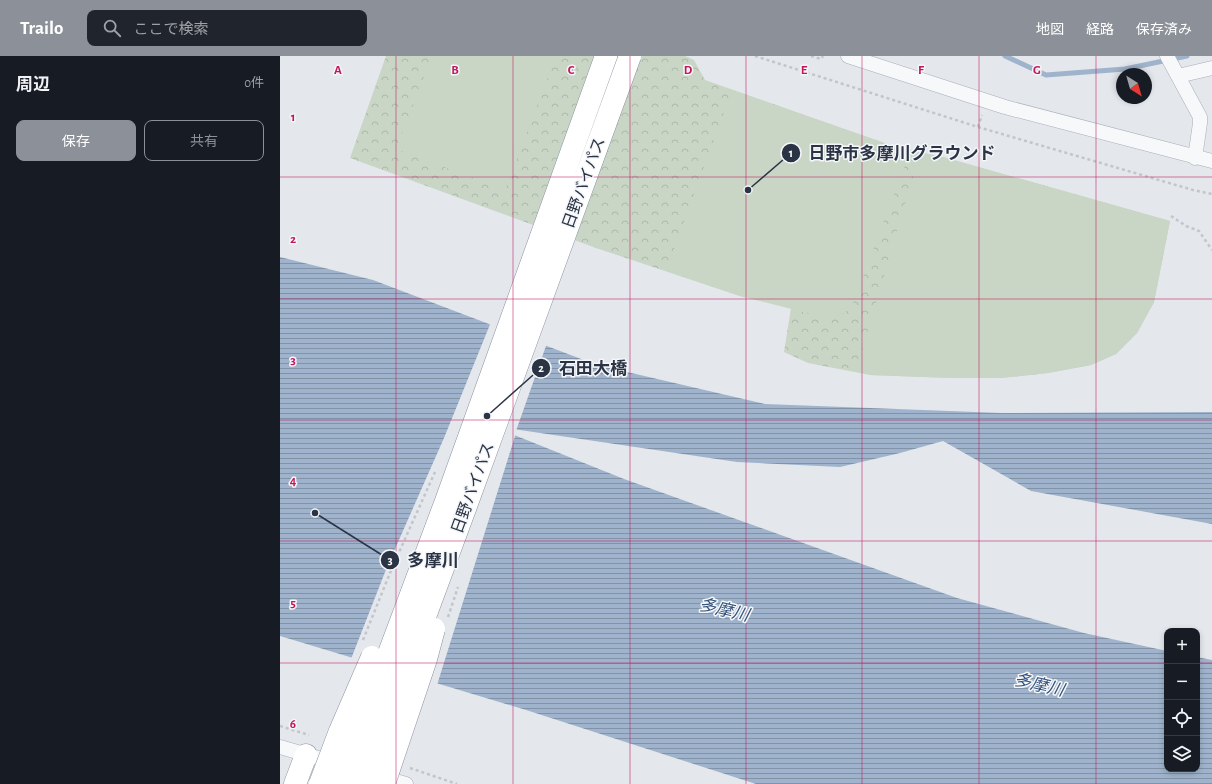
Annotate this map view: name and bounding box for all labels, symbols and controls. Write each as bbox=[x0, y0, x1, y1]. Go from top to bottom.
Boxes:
search box bbox=[87, 10, 367, 46]
icon: search bbox=[101, 17, 123, 39]
text: Trailo bbox=[20, 19, 63, 38]
text: ここで検索 bbox=[133, 22, 208, 37]
text: 地図 bbox=[1036, 23, 1064, 37]
text: 経路 bbox=[1086, 23, 1114, 37]
text: 保存済み bbox=[1136, 23, 1192, 37]
text: A bbox=[334, 64, 342, 77]
text: B bbox=[451, 64, 459, 77]
text: C bbox=[568, 64, 575, 77]
text: D bbox=[684, 64, 693, 77]
text: E bbox=[801, 64, 808, 77]
text: F bbox=[918, 64, 925, 77]
text: G bbox=[1033, 64, 1041, 77]
north arrow bbox=[1116, 68, 1152, 104]
text: 周辺 bbox=[16, 76, 50, 93]
text: 0件 bbox=[244, 77, 264, 90]
text: 1 bbox=[291, 111, 295, 124]
button: 保存 bbox=[16, 120, 136, 161]
button: 共有 bbox=[144, 120, 264, 161]
street label: 日野バイパス bbox=[559, 135, 608, 231]
callout: 日野市多摩川グラウンド bbox=[781, 138, 1004, 167]
text: 日野市多摩川グラウンド bbox=[809, 144, 996, 162]
text: 1 bbox=[789, 147, 793, 159]
text: 2 bbox=[290, 233, 296, 246]
callout: 石田大橋 bbox=[531, 353, 635, 382]
text: 3 bbox=[290, 354, 296, 367]
text: 石田大橋 bbox=[559, 359, 628, 377]
text: 2 bbox=[538, 362, 544, 374]
street label: 日野バイパス bbox=[448, 440, 497, 536]
text: 4 bbox=[290, 475, 297, 488]
callout: 多摩川 bbox=[380, 545, 467, 574]
text: 多摩川 bbox=[408, 551, 459, 569]
text: 3 bbox=[387, 554, 393, 566]
water label: 多摩川 bbox=[697, 595, 753, 624]
text: 5 bbox=[290, 597, 296, 610]
map controls bbox=[1164, 628, 1200, 772]
button: + bbox=[1164, 628, 1200, 664]
button: − bbox=[1164, 664, 1200, 700]
water label: 多摩川 bbox=[1012, 670, 1068, 699]
button: locate bbox=[1164, 700, 1200, 736]
text: 6 bbox=[290, 718, 296, 731]
button: layers bbox=[1164, 736, 1200, 772]

